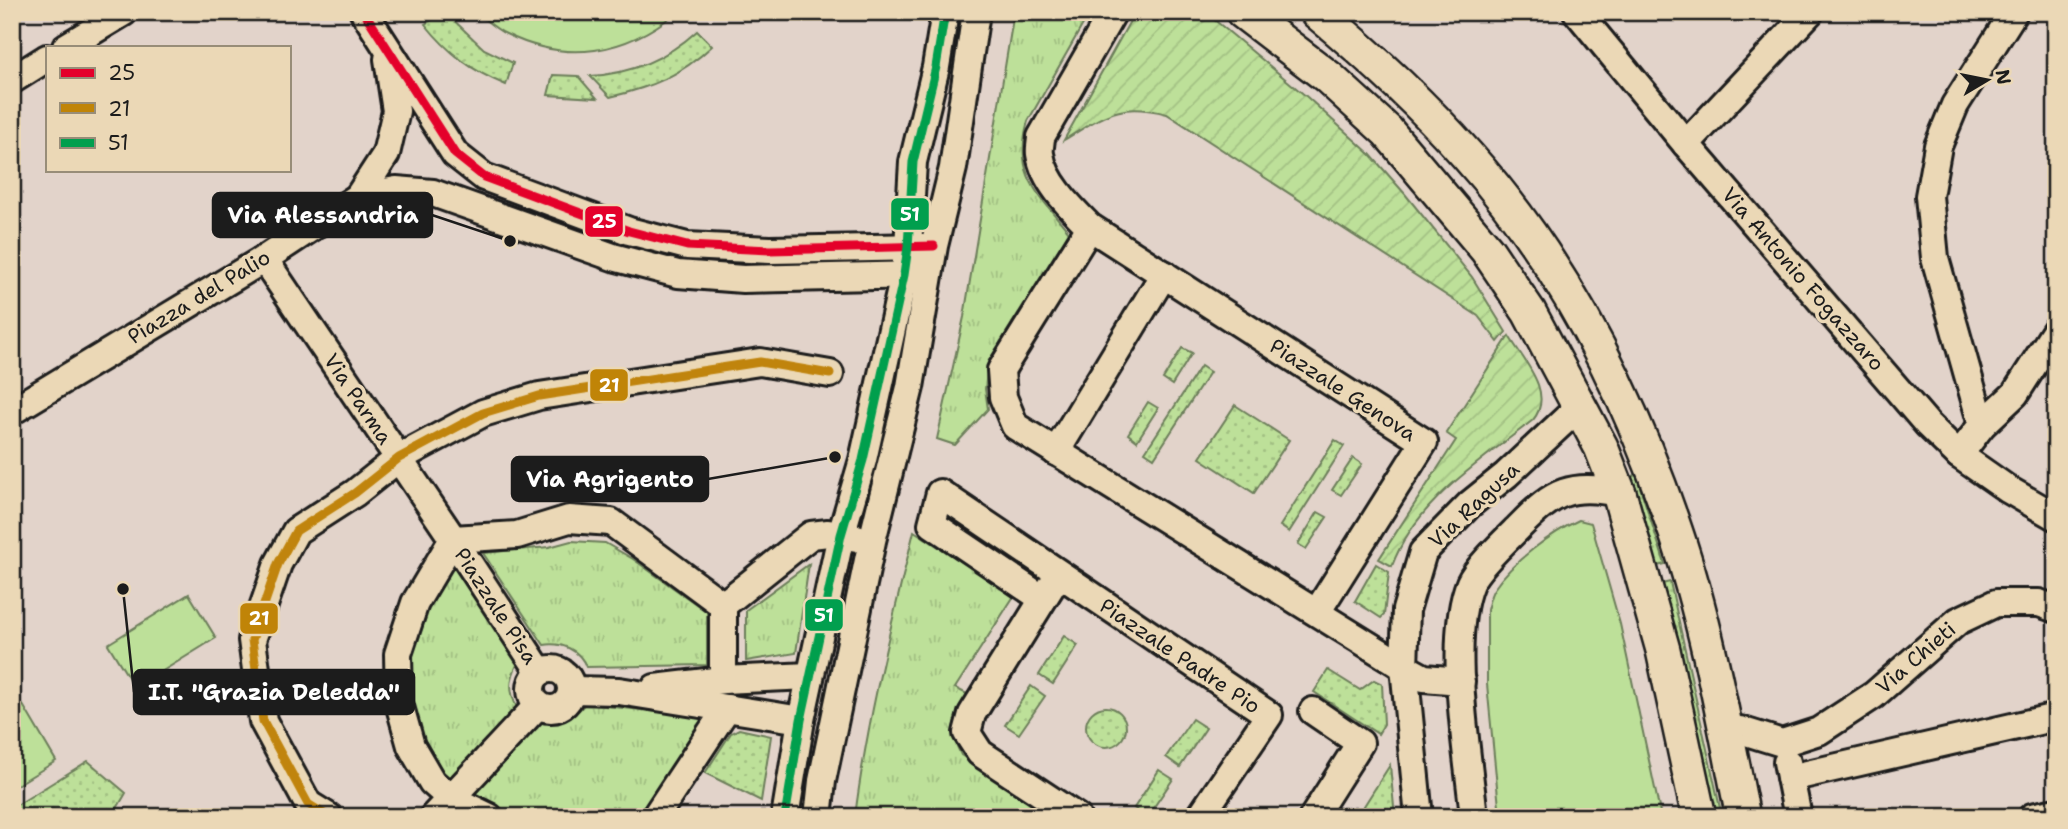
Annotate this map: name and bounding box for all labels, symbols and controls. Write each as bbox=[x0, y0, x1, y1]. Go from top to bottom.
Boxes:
legend bbox=[46, 46, 290, 172]
north arrow bbox=[1952, 46, 2022, 116]
text: 25 bbox=[108, 59, 135, 87]
text: N bbox=[1990, 68, 2017, 87]
text: 21 bbox=[108, 95, 130, 123]
text: 51 bbox=[108, 129, 129, 157]
street label: Via Antonio Fogazzaro bbox=[1715, 181, 1891, 377]
callout: Via Alessandria bbox=[213, 193, 432, 237]
line badge: 51 bbox=[890, 197, 930, 231]
text: Via Alessandria bbox=[227, 200, 419, 230]
text: 51 bbox=[900, 202, 920, 227]
line badge: 25 bbox=[584, 205, 624, 238]
text: 25 bbox=[591, 209, 617, 234]
street label: Piazza del Palio bbox=[122, 243, 276, 351]
street label: Piazzale Genova bbox=[1264, 332, 1422, 448]
street label: Via Parma bbox=[317, 348, 399, 450]
line badge: 21 bbox=[589, 368, 629, 402]
text: 21 bbox=[598, 373, 620, 398]
street label: Via Ragusa bbox=[1423, 456, 1525, 554]
callout: Via Agrigento bbox=[512, 457, 708, 501]
text: Via Agrigento bbox=[526, 464, 694, 494]
street label: Piazzale Pisa bbox=[448, 542, 544, 670]
street label: Piazzale Padre Pio bbox=[1094, 592, 1266, 720]
line badge: 51 bbox=[804, 598, 844, 632]
line badge: 21 bbox=[239, 602, 279, 635]
text: 51 bbox=[814, 603, 834, 628]
text: 21 bbox=[248, 606, 270, 631]
street label: Via Chieti bbox=[1870, 615, 1962, 701]
callout: I.T. "Grazia Deledda" bbox=[134, 670, 414, 714]
text: I.T. "Grazia Deledda" bbox=[148, 677, 400, 707]

